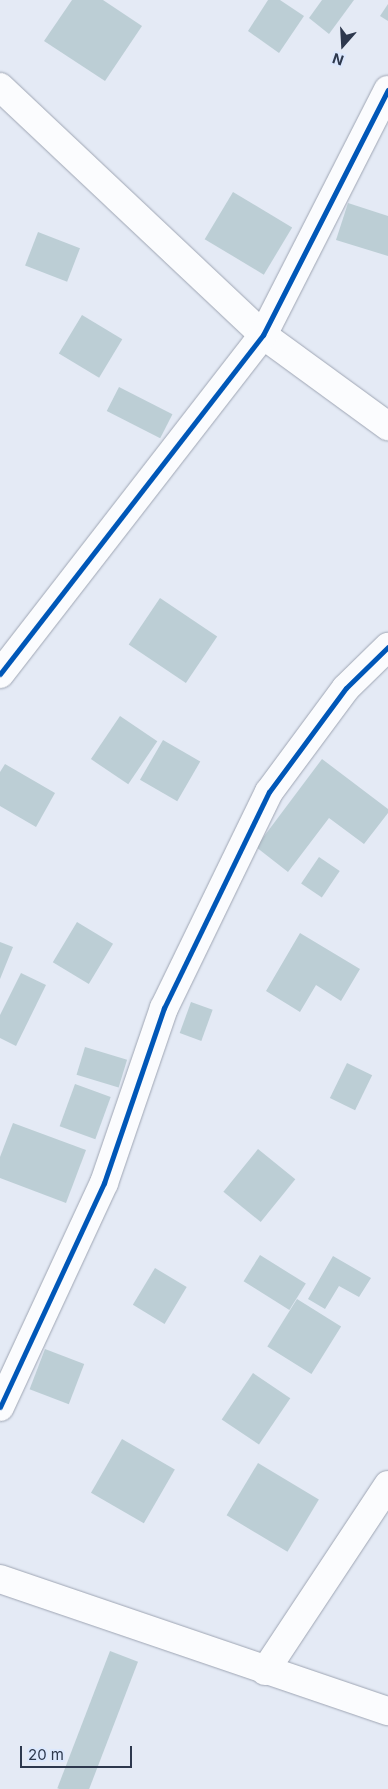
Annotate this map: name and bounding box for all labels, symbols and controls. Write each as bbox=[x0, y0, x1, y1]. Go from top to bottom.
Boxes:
north arrow bbox=[318, 20, 368, 70]
text: N bbox=[330, 50, 346, 69]
scale bar bbox=[22, 1736, 135, 1768]
text: 20 m bbox=[28, 1745, 64, 1764]

